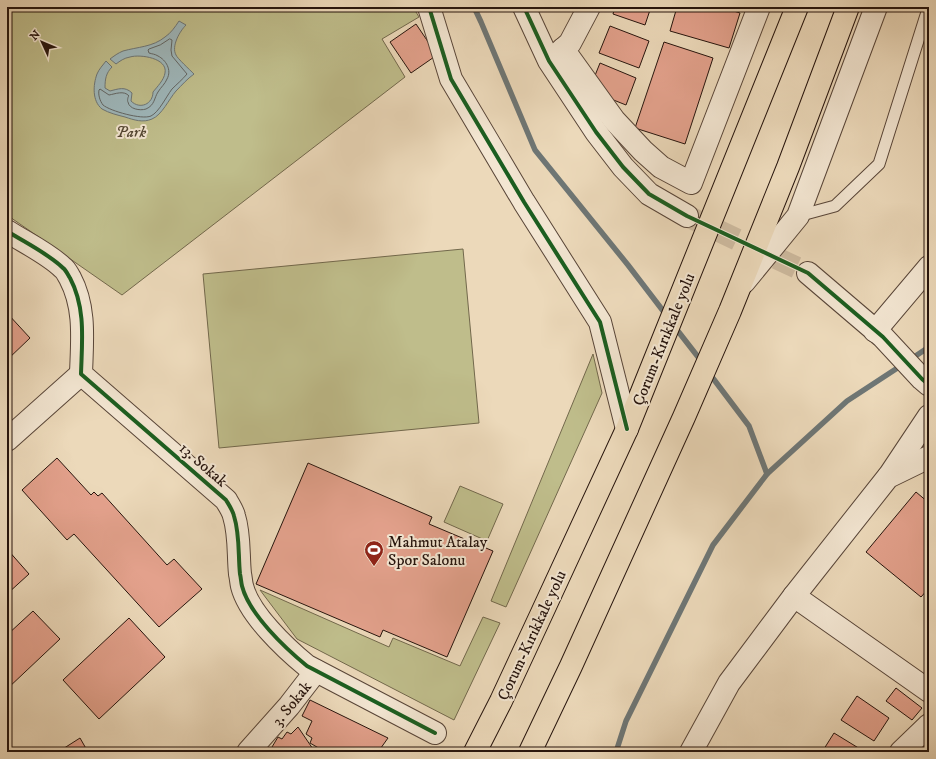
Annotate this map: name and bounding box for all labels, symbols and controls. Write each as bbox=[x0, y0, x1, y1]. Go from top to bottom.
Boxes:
north arrow bbox=[22, 22, 62, 62]
text: N bbox=[27, 28, 44, 44]
park label: Park bbox=[116, 122, 147, 142]
street label: Çorum-Kırıkkale yolu bbox=[628, 270, 700, 409]
street label: 13. Sokak bbox=[175, 438, 232, 491]
place label: Mahmut Atalay Spor Salonu bbox=[388, 532, 488, 570]
sports icon: Mahmut Atalay Spor Salonu bbox=[363, 539, 385, 567]
street label: Çorum-Kırıkkale yolu bbox=[493, 567, 571, 704]
street label: 3. Sokak bbox=[268, 677, 316, 730]

